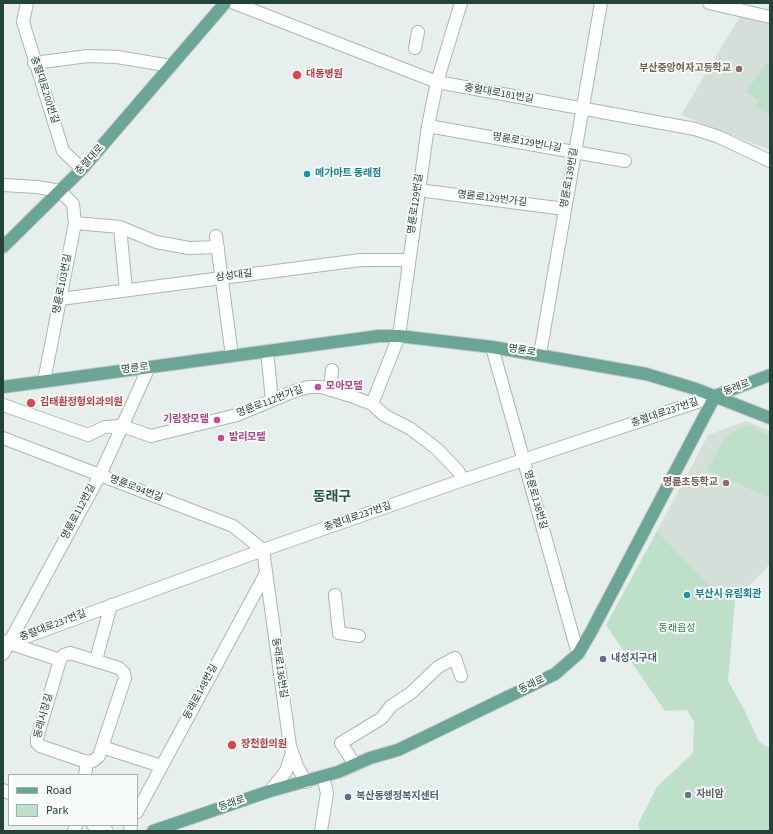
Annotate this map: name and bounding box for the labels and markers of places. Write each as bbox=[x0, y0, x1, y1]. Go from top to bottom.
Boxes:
place label: 부산중앙여자고등학교 bbox=[639, 63, 731, 75]
marker: 부산중앙여자고등학교 bbox=[734, 64, 744, 74]
marker: 대동병원 bbox=[291, 69, 303, 81]
place label: 대동병원 bbox=[306, 69, 343, 81]
place label: 메가마트 동래점 bbox=[315, 168, 381, 180]
marker: 메가마트 동래점 bbox=[302, 169, 312, 179]
place label: 모아모텔 bbox=[326, 381, 363, 393]
marker: 모아모텔 bbox=[313, 382, 323, 392]
marker: 김태환정형외과의원 bbox=[25, 397, 37, 409]
place label: 김태환정형외과의원 bbox=[40, 397, 123, 409]
place label: 기림장모텔 bbox=[163, 414, 209, 426]
marker: 기림장모텔 bbox=[212, 415, 222, 425]
place label: 발리모텔 bbox=[229, 432, 266, 444]
marker: 발리모텔 bbox=[216, 433, 226, 443]
place label: 명륜초등학교 bbox=[663, 477, 718, 489]
marker: 명륜초등학교 bbox=[721, 478, 731, 488]
place label: 부산시 유림회관 bbox=[695, 589, 761, 601]
marker: 부산시 유림회관 bbox=[682, 590, 692, 600]
place label: 내성지구대 bbox=[611, 653, 657, 665]
marker: 내성지구대 bbox=[598, 654, 608, 664]
marker: 장천한의원 bbox=[226, 739, 238, 751]
place label: 장천한의원 bbox=[241, 739, 287, 751]
place label: 자비암 bbox=[696, 789, 724, 801]
marker: 자비암 bbox=[683, 790, 693, 800]
place label: 복산동행정복지센터 bbox=[356, 791, 439, 803]
marker: 복산동행정복지센터 bbox=[343, 792, 353, 802]

